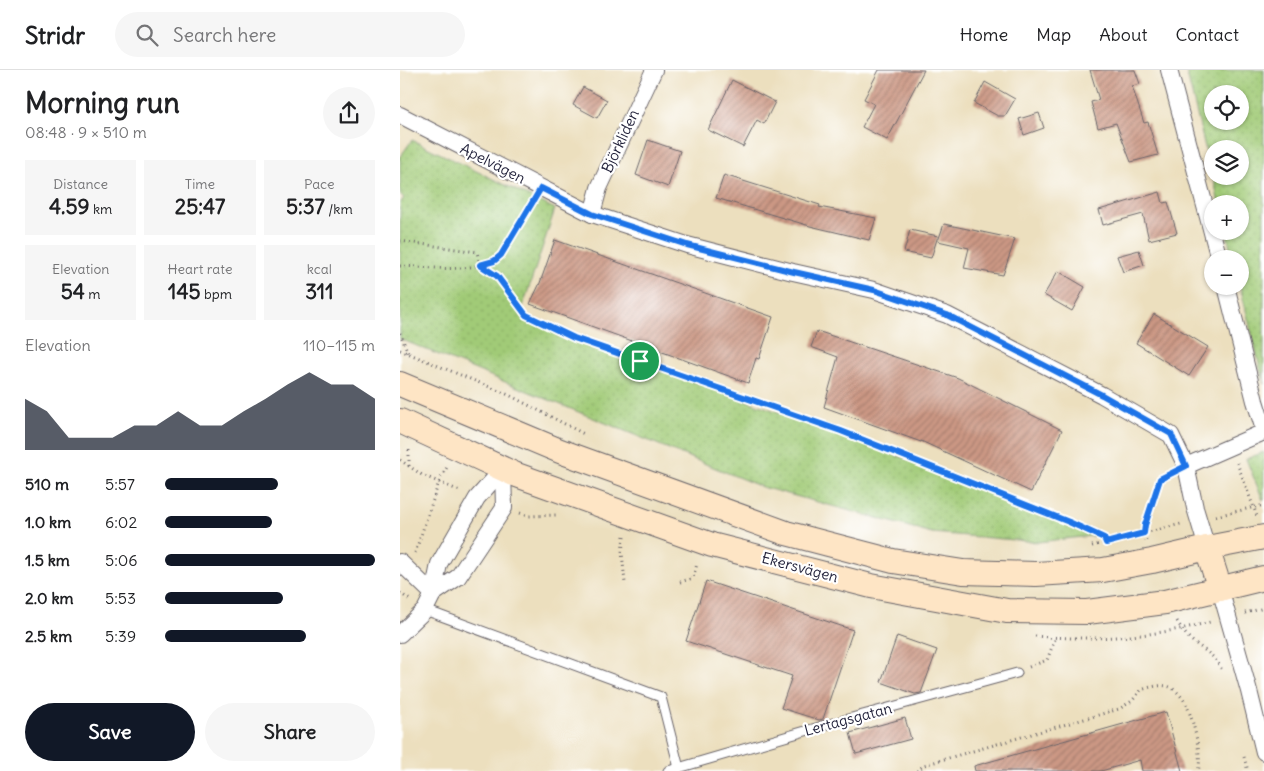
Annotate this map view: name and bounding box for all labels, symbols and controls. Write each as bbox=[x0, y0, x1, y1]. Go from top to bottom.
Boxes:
search box bbox=[115, 12, 465, 57]
text: Stridr bbox=[25, 20, 85, 50]
icon: search bbox=[133, 21, 161, 49]
text: Search here bbox=[173, 23, 276, 47]
text: Home bbox=[960, 23, 1008, 46]
text: Map bbox=[1036, 23, 1071, 46]
text: About bbox=[1099, 23, 1147, 46]
text: Contact bbox=[1175, 23, 1239, 46]
text: Morning run bbox=[25, 85, 180, 121]
map controls bbox=[1204, 85, 1249, 295]
button: locate bbox=[1204, 85, 1249, 130]
button: share bbox=[323, 87, 375, 139]
street label: Björkliden bbox=[597, 106, 643, 176]
text: 08:48 · 9 × 510 m bbox=[25, 122, 147, 142]
street label: Apelvägen bbox=[457, 139, 529, 188]
button: layers bbox=[1204, 140, 1249, 185]
text: Distance bbox=[53, 175, 108, 193]
text: Time bbox=[185, 175, 215, 193]
text: Pace bbox=[304, 175, 335, 193]
text: 4.59 bbox=[49, 193, 90, 220]
text: 25:47 bbox=[175, 193, 225, 220]
text: 5:37 bbox=[286, 193, 325, 220]
button: + bbox=[1204, 195, 1249, 240]
text: km bbox=[90, 200, 112, 218]
text: /km bbox=[325, 200, 353, 218]
button: − bbox=[1204, 250, 1249, 295]
text: Elevation bbox=[52, 260, 109, 278]
text: Heart rate bbox=[168, 260, 232, 278]
text: kcal bbox=[307, 260, 332, 278]
text: 54 bbox=[61, 278, 85, 305]
text: 145 bbox=[168, 278, 201, 305]
text: 311 bbox=[305, 278, 334, 305]
text: m bbox=[85, 285, 101, 303]
text: bpm bbox=[201, 285, 232, 303]
text: Elevation bbox=[25, 335, 91, 355]
text: 110–115 m bbox=[303, 335, 375, 355]
pin bbox=[619, 340, 661, 382]
icon: arrive bbox=[626, 347, 654, 375]
text: 510 m bbox=[25, 474, 69, 494]
text: 5:57 bbox=[105, 474, 135, 494]
text: 1.0 km bbox=[25, 512, 71, 532]
text: 6:02 bbox=[105, 512, 137, 532]
street label: Ekersvägen bbox=[760, 548, 841, 586]
text: 1.5 km bbox=[25, 550, 70, 570]
text: 5:06 bbox=[105, 550, 138, 570]
text: 2.0 km bbox=[25, 588, 74, 608]
text: 5:53 bbox=[105, 588, 136, 608]
text: 2.5 km bbox=[25, 626, 72, 646]
text: 5:39 bbox=[105, 626, 136, 646]
street label: Lertagsgatan bbox=[802, 698, 894, 740]
button: Save bbox=[25, 703, 195, 761]
button: Share bbox=[205, 703, 375, 761]

